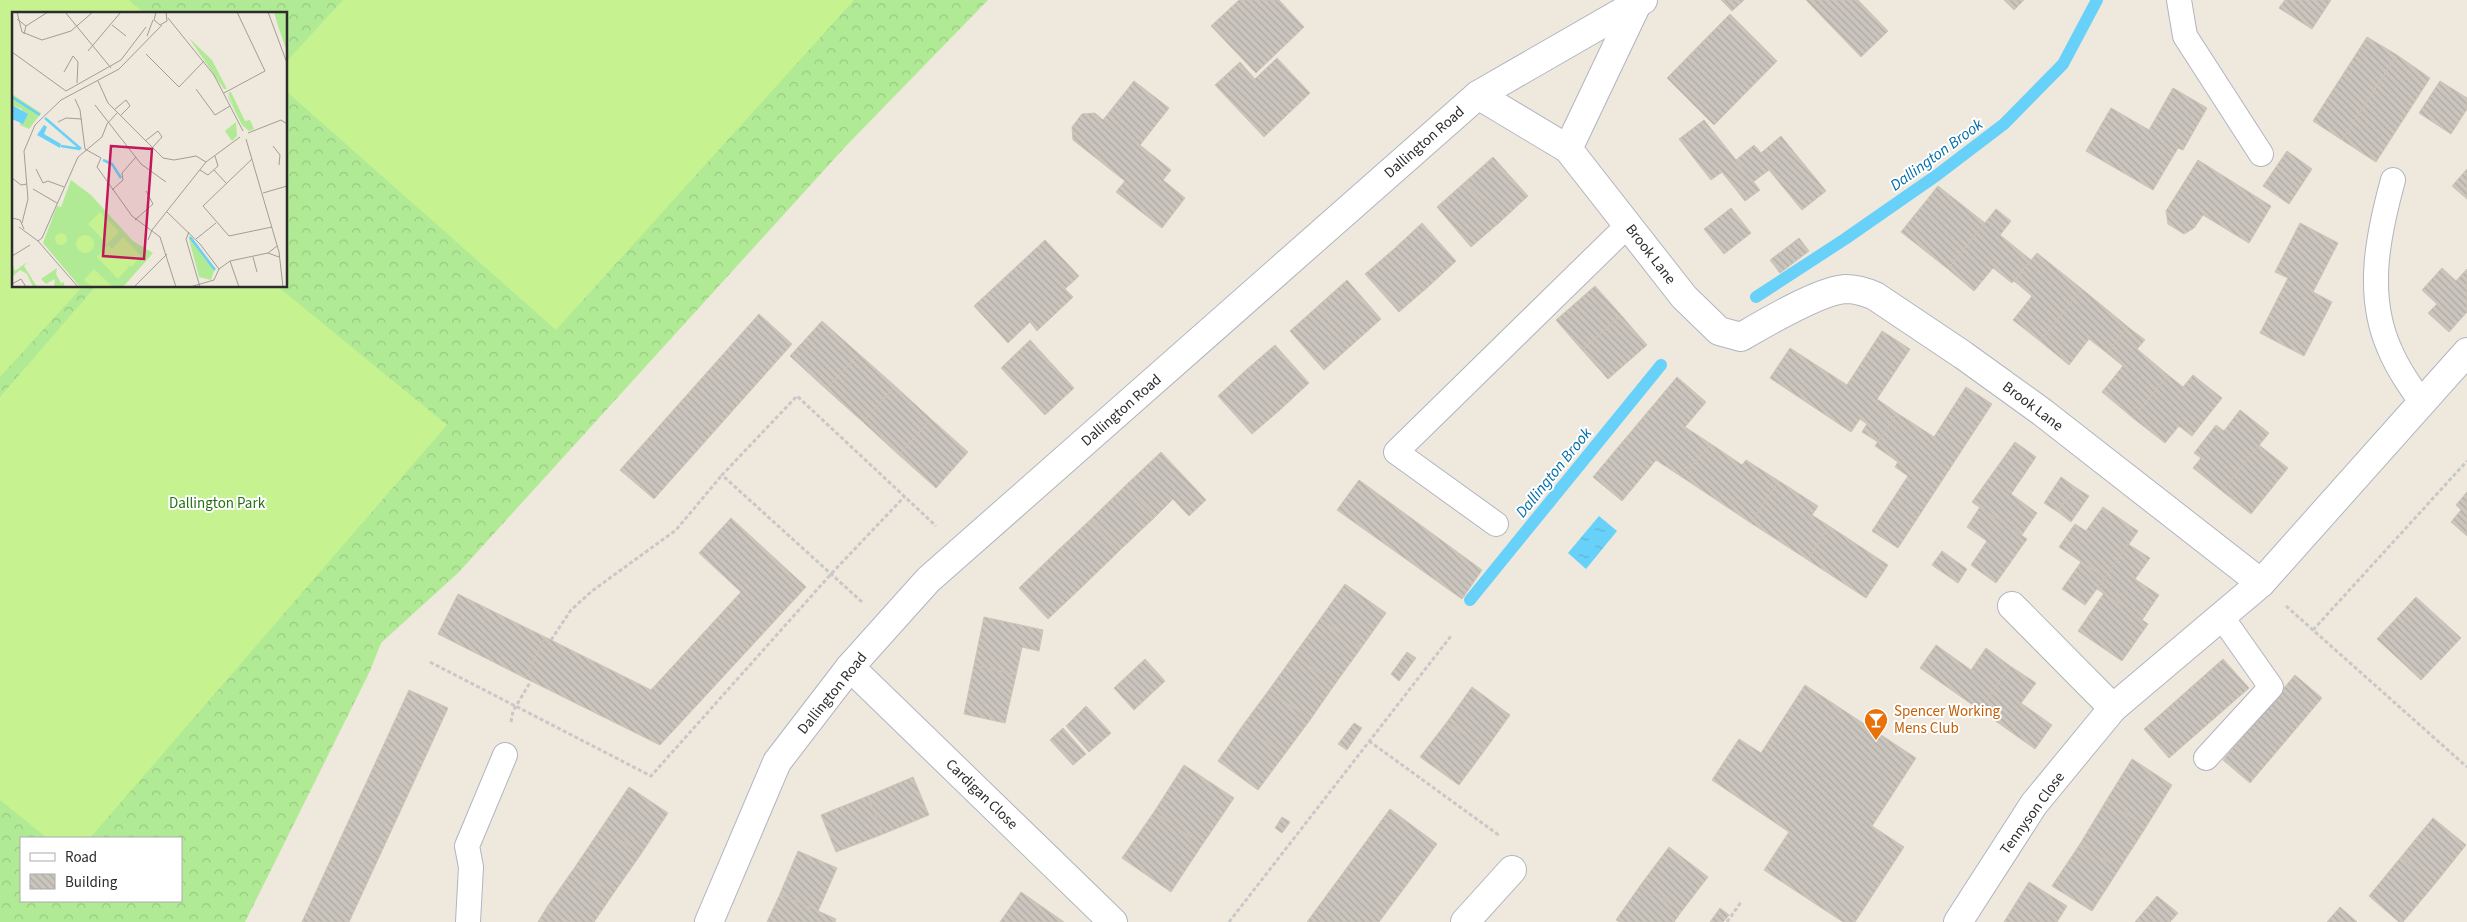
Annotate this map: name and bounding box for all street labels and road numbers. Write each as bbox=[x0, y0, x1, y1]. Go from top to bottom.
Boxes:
street label: Dallington Road bbox=[1380, 102, 1469, 183]
street label: Brook Lane bbox=[1620, 220, 1681, 289]
street label: Dallington Road bbox=[1077, 370, 1166, 451]
street label: Brook Lane bbox=[1998, 377, 2067, 436]
street label: Dallington Road bbox=[793, 648, 872, 739]
street label: Cardigan Close bbox=[941, 754, 1023, 834]
street label: Tennyson Close bbox=[1995, 768, 2070, 859]

